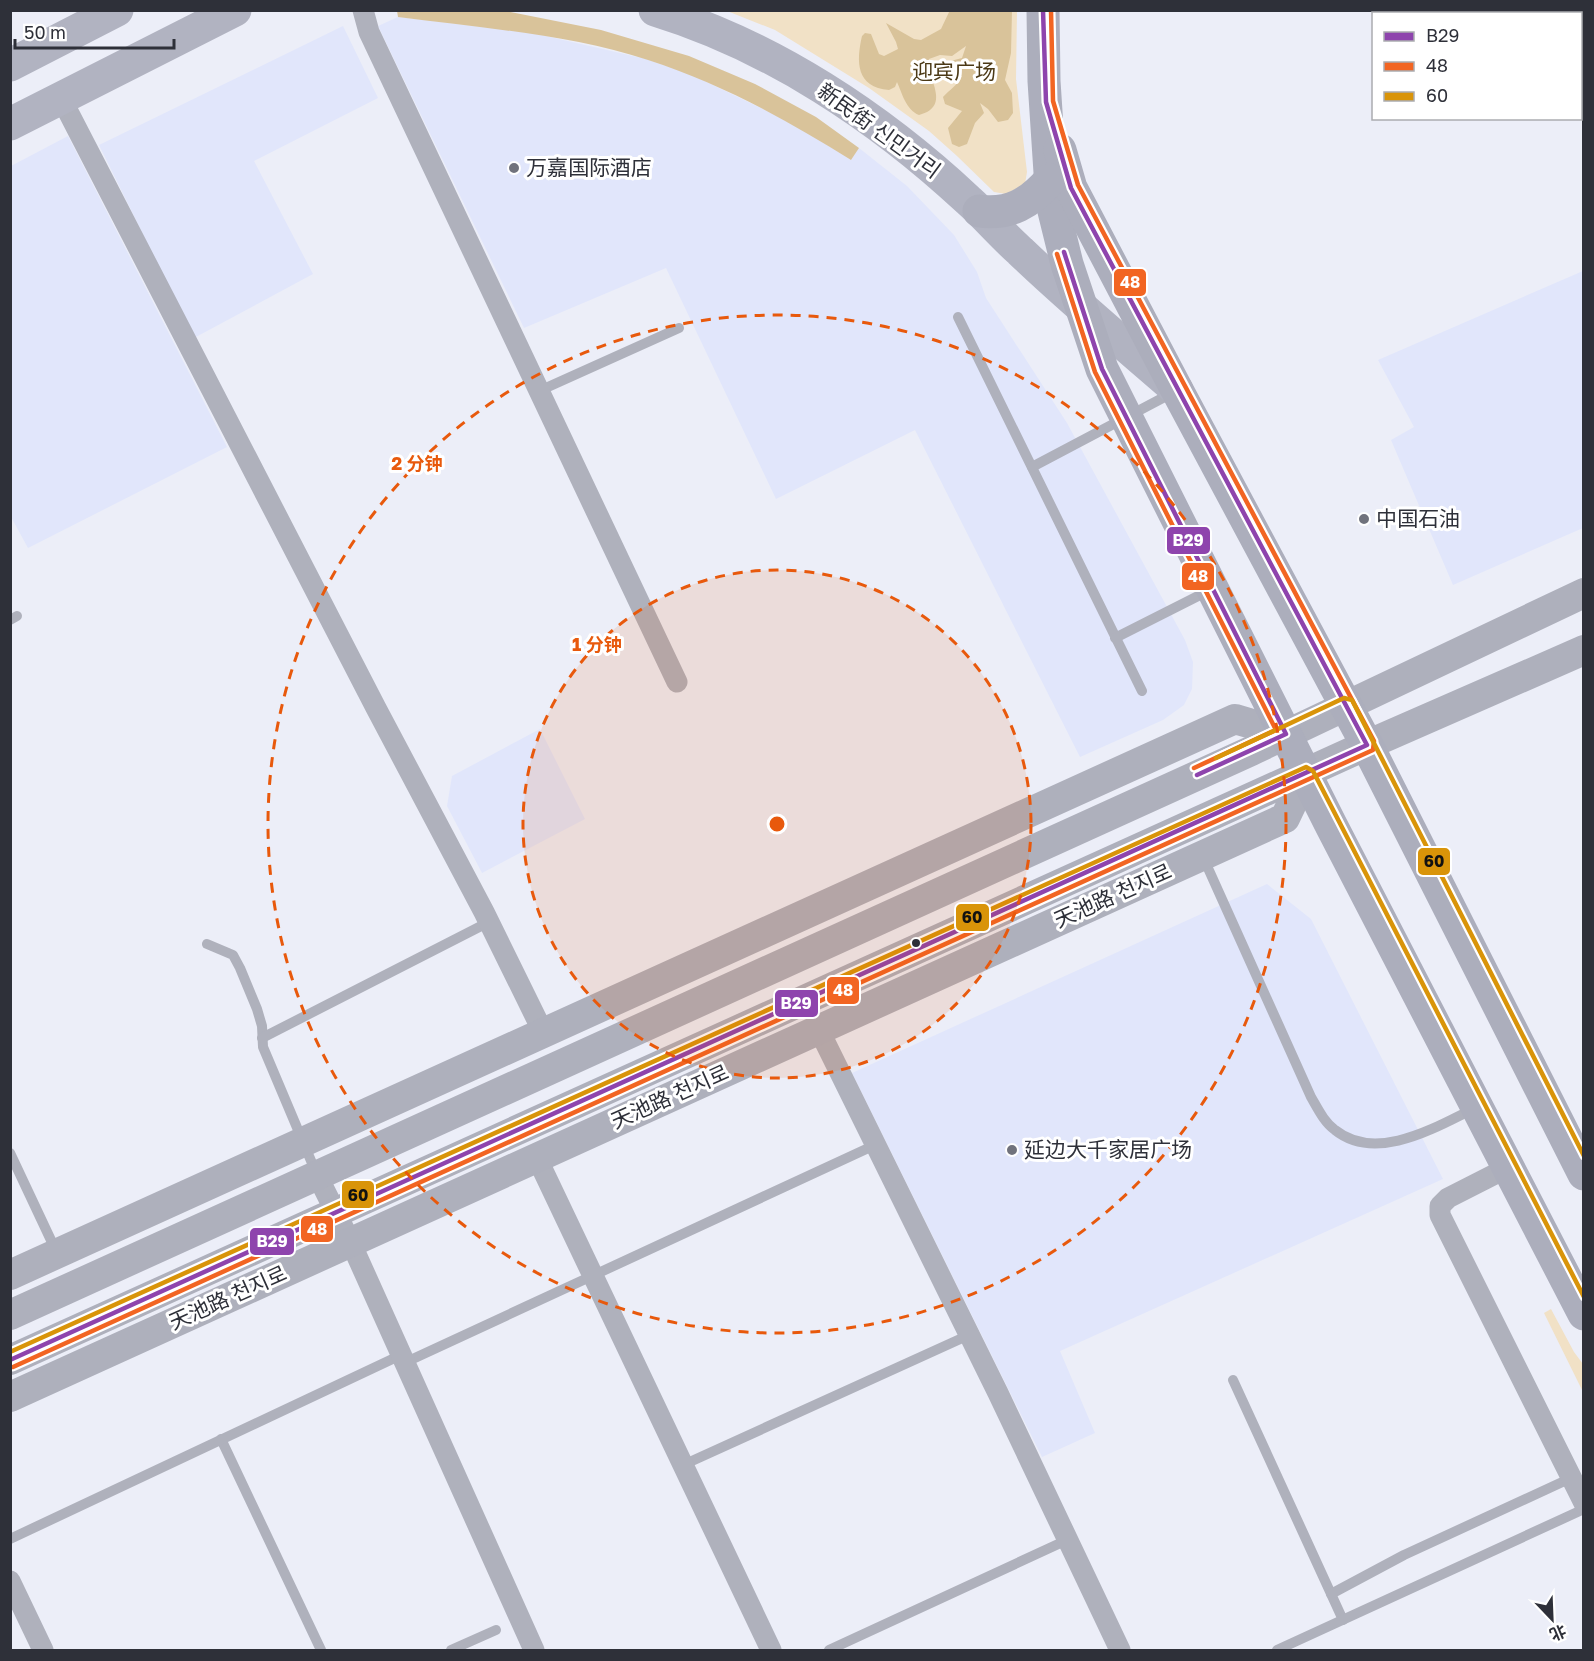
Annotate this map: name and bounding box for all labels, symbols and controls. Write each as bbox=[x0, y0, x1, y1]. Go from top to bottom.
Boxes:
scale bar bbox=[15, 12, 174, 50]
legend bbox=[1372, 12, 1582, 120]
text: 50 m bbox=[24, 21, 66, 43]
text: B29 bbox=[1426, 24, 1459, 46]
text: 48 bbox=[1426, 54, 1448, 76]
park label: 迎宾广场 bbox=[912, 58, 996, 84]
street label: 新民街 신민거리 bbox=[813, 77, 946, 183]
text: 60 bbox=[1426, 84, 1448, 106]
place label: 万嘉国际酒店 bbox=[526, 154, 652, 180]
marker: 万嘉国际酒店 bbox=[507, 161, 521, 175]
line badge: 48 bbox=[1113, 268, 1147, 297]
text: 48 bbox=[1120, 272, 1140, 292]
text: 2 分钟 bbox=[391, 452, 443, 474]
place label: 中国石油 bbox=[1376, 505, 1460, 531]
marker: 中国石油 bbox=[1357, 512, 1371, 526]
line badge: B29 bbox=[1166, 526, 1211, 555]
text: B29 bbox=[1172, 530, 1204, 550]
line badge: 48 bbox=[1181, 562, 1215, 591]
text: 48 bbox=[1188, 566, 1208, 586]
text: 1 分钟 bbox=[572, 633, 622, 655]
centre of rings bbox=[767, 814, 787, 834]
line badge: 60 bbox=[1417, 847, 1451, 876]
text: 60 bbox=[1424, 851, 1444, 871]
street label: 天池路 천지로 bbox=[1050, 858, 1176, 933]
line badge: 60 bbox=[955, 903, 990, 932]
text: 60 bbox=[962, 907, 982, 927]
unlabelled marker bbox=[910, 937, 922, 949]
line badge: 48 bbox=[826, 976, 860, 1005]
text: 48 bbox=[833, 980, 853, 1000]
line badge: B29 bbox=[774, 989, 819, 1018]
text: B29 bbox=[780, 993, 812, 1013]
street label: 天池路 천지로 bbox=[607, 1059, 733, 1134]
place label: 延边大千家居广场 bbox=[1024, 1136, 1192, 1162]
marker: 延边大千家居广场 bbox=[1005, 1143, 1019, 1157]
line badge: 60 bbox=[341, 1180, 375, 1209]
text: 60 bbox=[348, 1185, 368, 1205]
line badge: 48 bbox=[300, 1215, 334, 1243]
text: 48 bbox=[307, 1219, 327, 1239]
line badge: B29 bbox=[249, 1227, 295, 1256]
text: B29 bbox=[256, 1231, 288, 1251]
street label: 天池路 천지로 bbox=[165, 1260, 291, 1335]
north arrow bbox=[1522, 1589, 1582, 1649]
text: 北 bbox=[1547, 1620, 1569, 1645]

